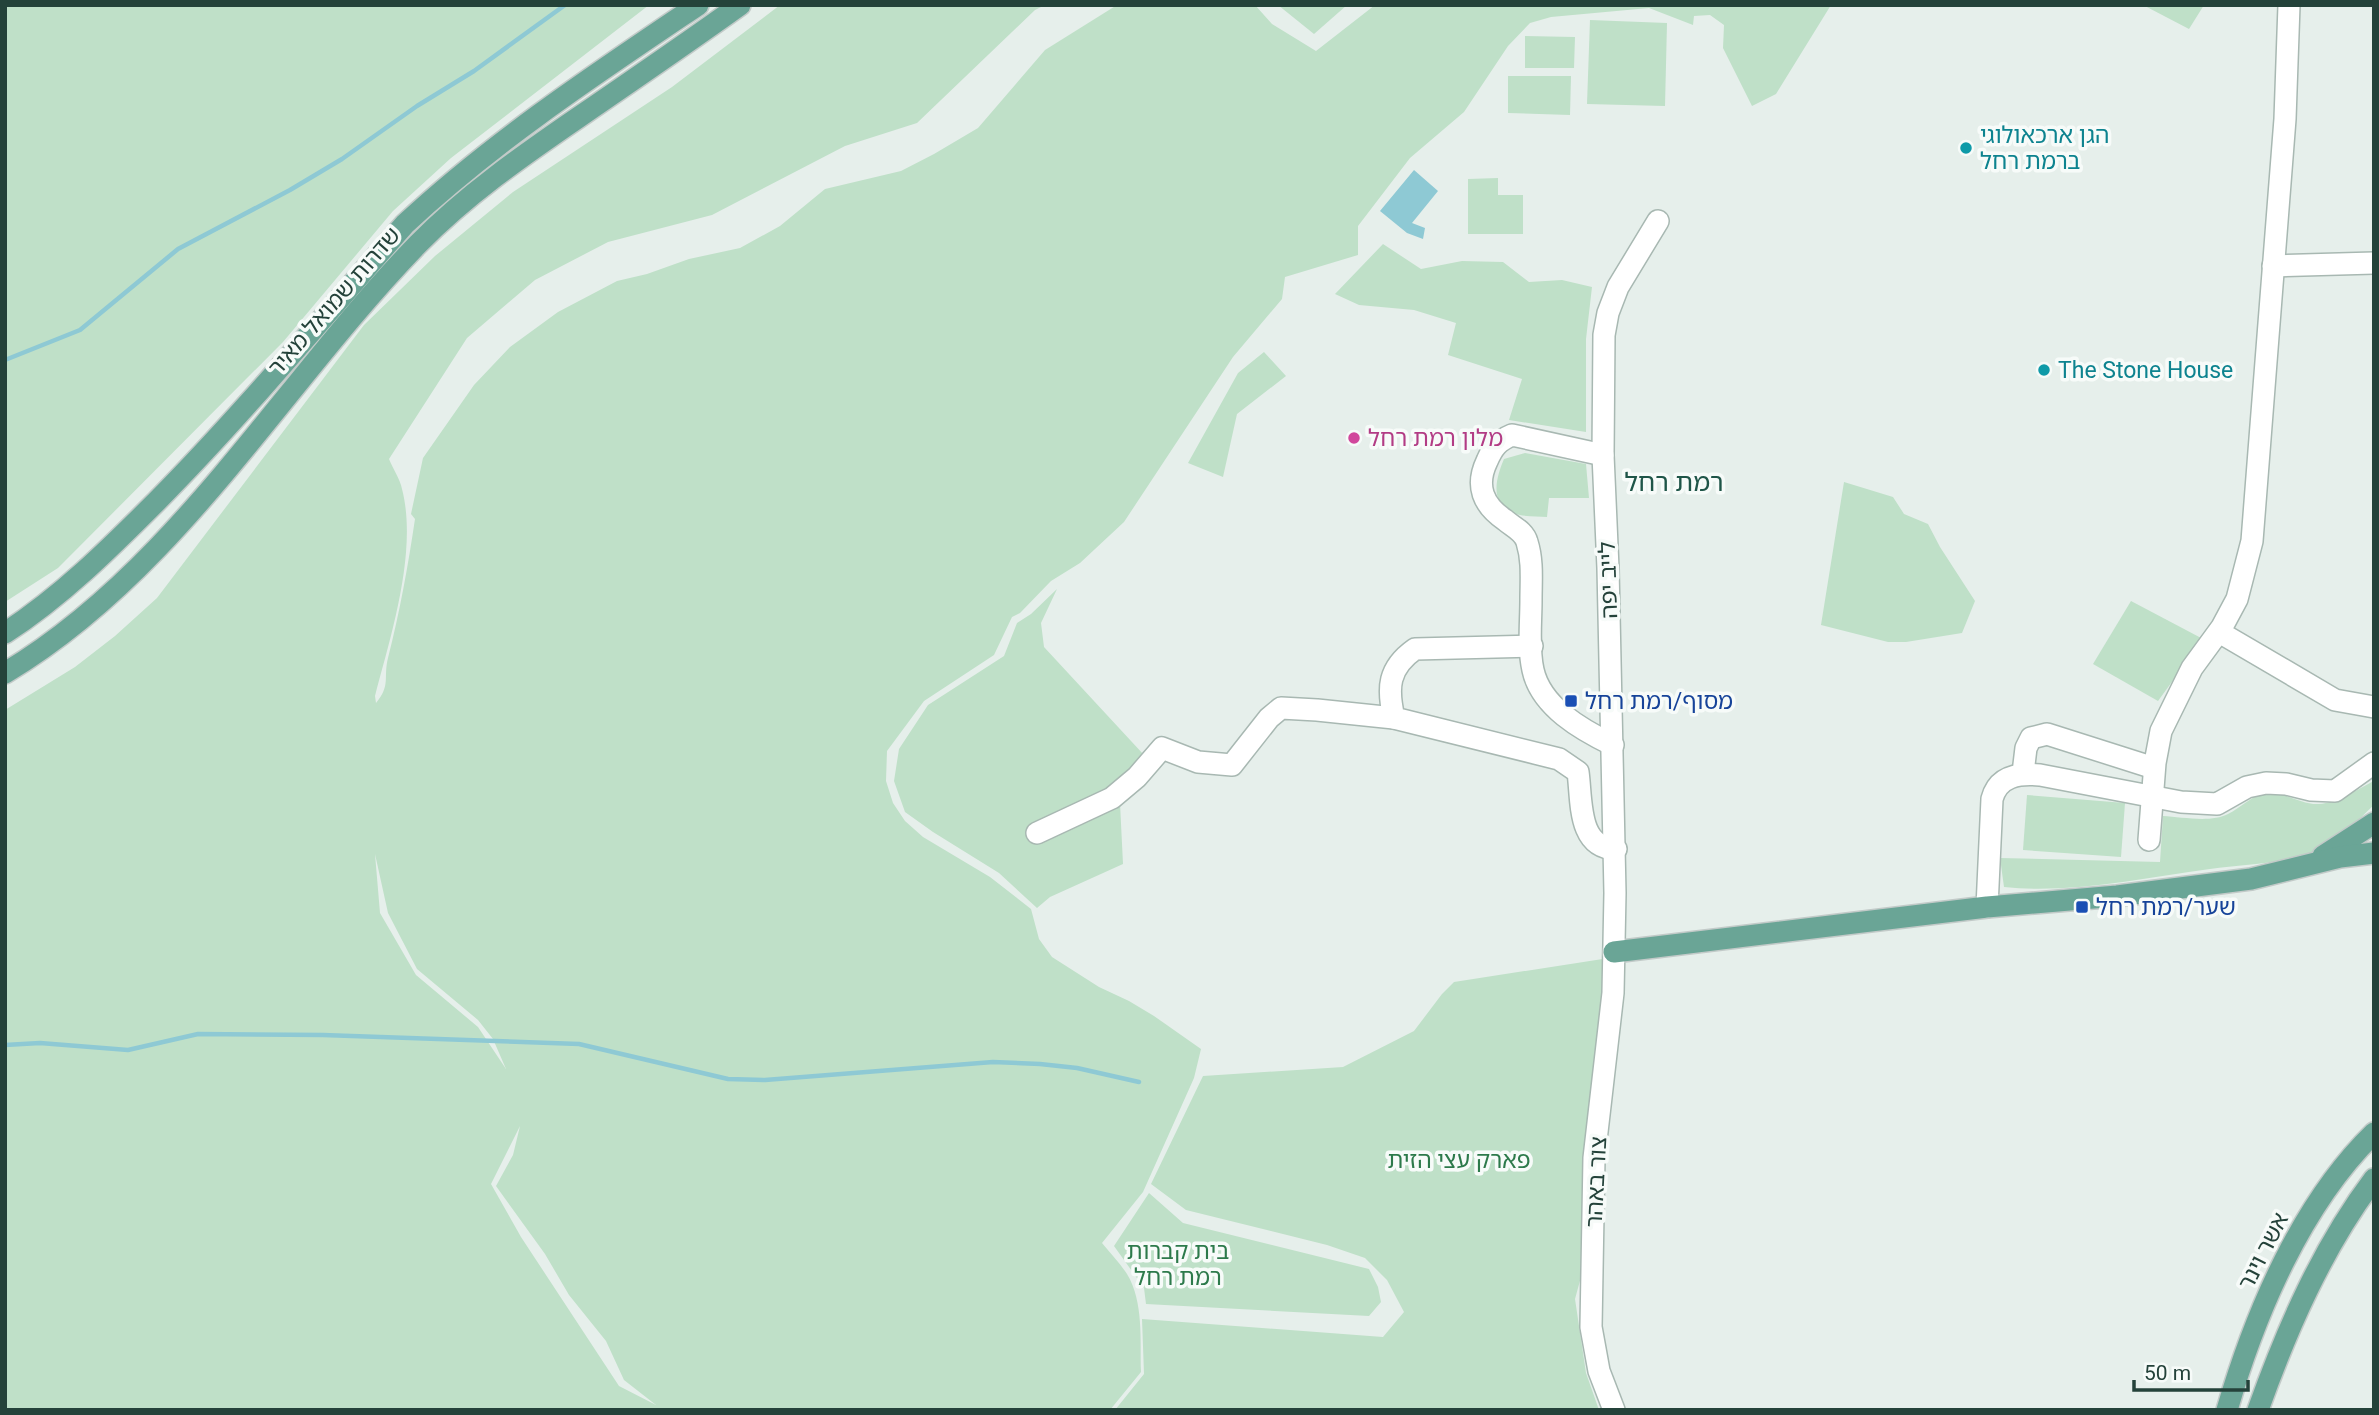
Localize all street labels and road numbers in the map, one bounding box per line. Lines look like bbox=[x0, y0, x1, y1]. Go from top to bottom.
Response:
street label: שדרות שמואל מאיר bbox=[263, 222, 406, 381]
street label: לייב יפה bbox=[1594, 541, 1623, 619]
street label: צור באהר bbox=[1581, 1136, 1612, 1228]
street label: אשר וינר bbox=[2233, 1208, 2294, 1294]

